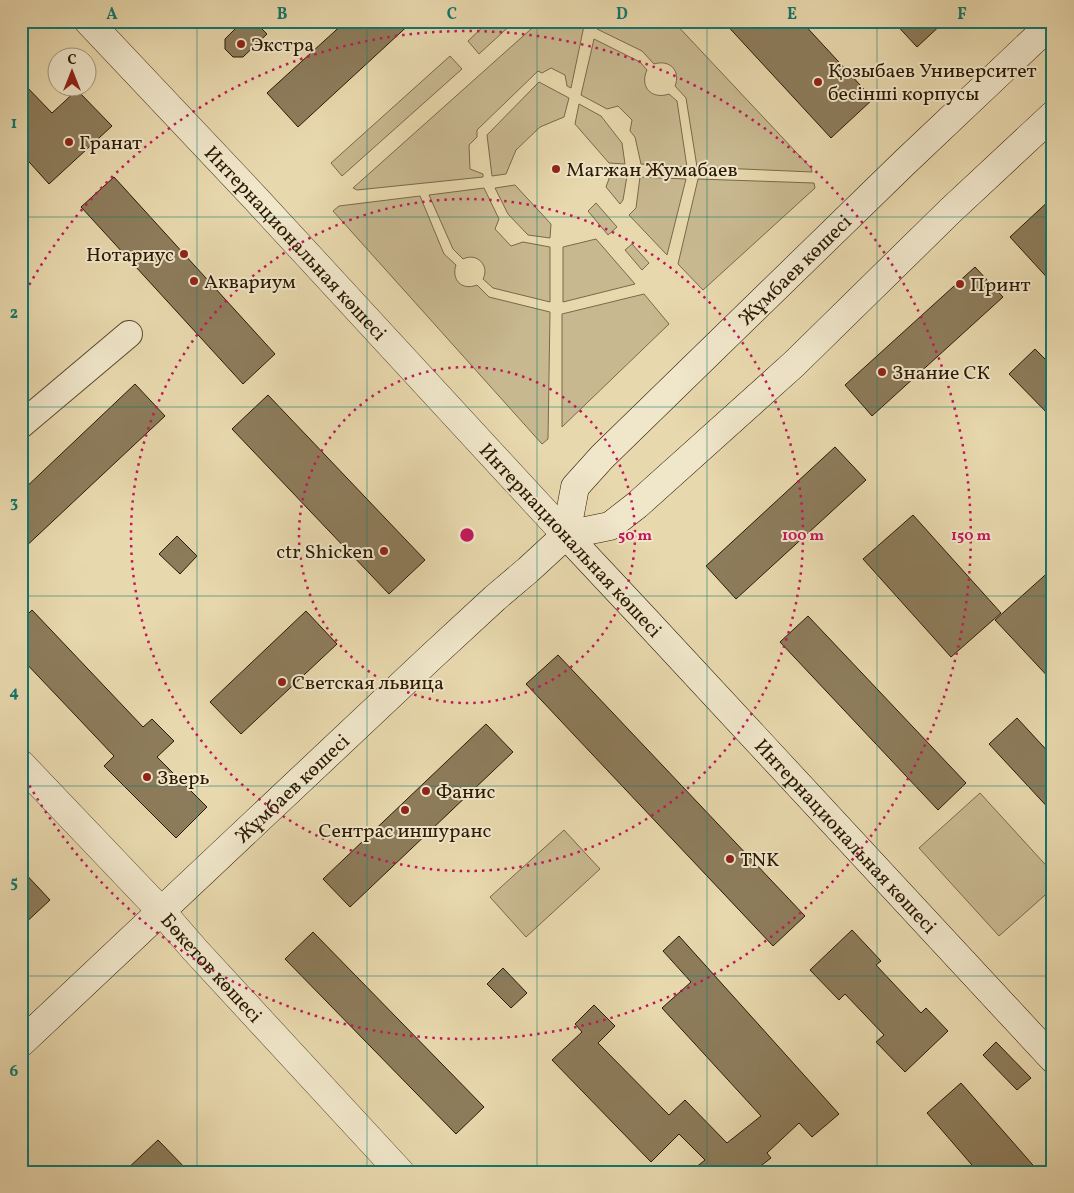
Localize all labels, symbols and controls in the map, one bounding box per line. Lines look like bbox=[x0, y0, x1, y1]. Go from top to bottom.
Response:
text: A bbox=[106, 4, 118, 26]
text: B bbox=[277, 4, 288, 26]
text: C bbox=[447, 4, 457, 26]
text: D bbox=[616, 4, 628, 26]
text: E bbox=[787, 4, 797, 26]
text: F bbox=[957, 4, 967, 26]
place label: Экстра bbox=[251, 32, 314, 60]
marker: Экстра bbox=[235, 38, 247, 50]
north arrow bbox=[48, 48, 98, 98]
text: С bbox=[67, 51, 77, 70]
place label: Қозыбаев Университет бесінші корпусы bbox=[828, 58, 1037, 109]
marker: Қозыбаев Университет бесінші корпусы bbox=[812, 76, 824, 88]
text: 1 bbox=[11, 113, 17, 135]
place label: Гранат bbox=[79, 130, 142, 158]
marker: Гранат bbox=[63, 136, 75, 148]
street label: Интернациональная көшесі bbox=[197, 140, 392, 348]
place label: Магжан Жумабаев bbox=[566, 157, 738, 185]
marker: Магжан Жумабаев bbox=[550, 163, 562, 175]
street label: Жұмбаев көшесі bbox=[733, 209, 859, 333]
place label: Нотариус bbox=[86, 242, 174, 270]
marker: Нотариус bbox=[178, 248, 190, 260]
place label: Аквариум bbox=[204, 269, 296, 297]
place label: Принт bbox=[970, 272, 1031, 300]
marker: Аквариум bbox=[188, 275, 200, 287]
marker: Принт bbox=[954, 278, 966, 290]
text: 2 bbox=[10, 303, 18, 325]
place label: Знание СК bbox=[892, 360, 990, 388]
marker: Знание СК bbox=[876, 366, 888, 378]
street label: Интернациональная көшесі bbox=[472, 438, 667, 645]
text: 3 bbox=[10, 492, 18, 514]
centre of rings bbox=[458, 526, 476, 544]
text: 50 m bbox=[618, 526, 652, 547]
text: 100 m bbox=[782, 526, 825, 547]
text: 150 m bbox=[951, 526, 991, 547]
place label: ctr Shicken bbox=[276, 539, 374, 567]
marker: ctr Shicken bbox=[378, 545, 390, 557]
place label: Светская львица bbox=[292, 670, 444, 698]
marker: Светская львица bbox=[276, 676, 288, 688]
text: 4 bbox=[9, 682, 19, 704]
street label: Жұмбаев көшесі bbox=[230, 728, 357, 850]
street label: Интернациональная көшесі bbox=[747, 734, 942, 941]
place label: Зверь bbox=[157, 765, 210, 793]
marker: Зверь bbox=[141, 771, 153, 783]
place label: Фанис bbox=[436, 779, 495, 807]
marker: Фанис bbox=[420, 785, 432, 797]
marker: Сентрас иншуранс bbox=[399, 804, 411, 816]
place label: Сентрас иншуранс bbox=[318, 818, 492, 846]
place label: TNK bbox=[740, 847, 780, 875]
marker: TNK bbox=[724, 853, 736, 865]
text: 5 bbox=[10, 872, 18, 894]
street label: Бөкетов көшесі bbox=[153, 908, 268, 1030]
text: 6 bbox=[10, 1061, 19, 1083]

